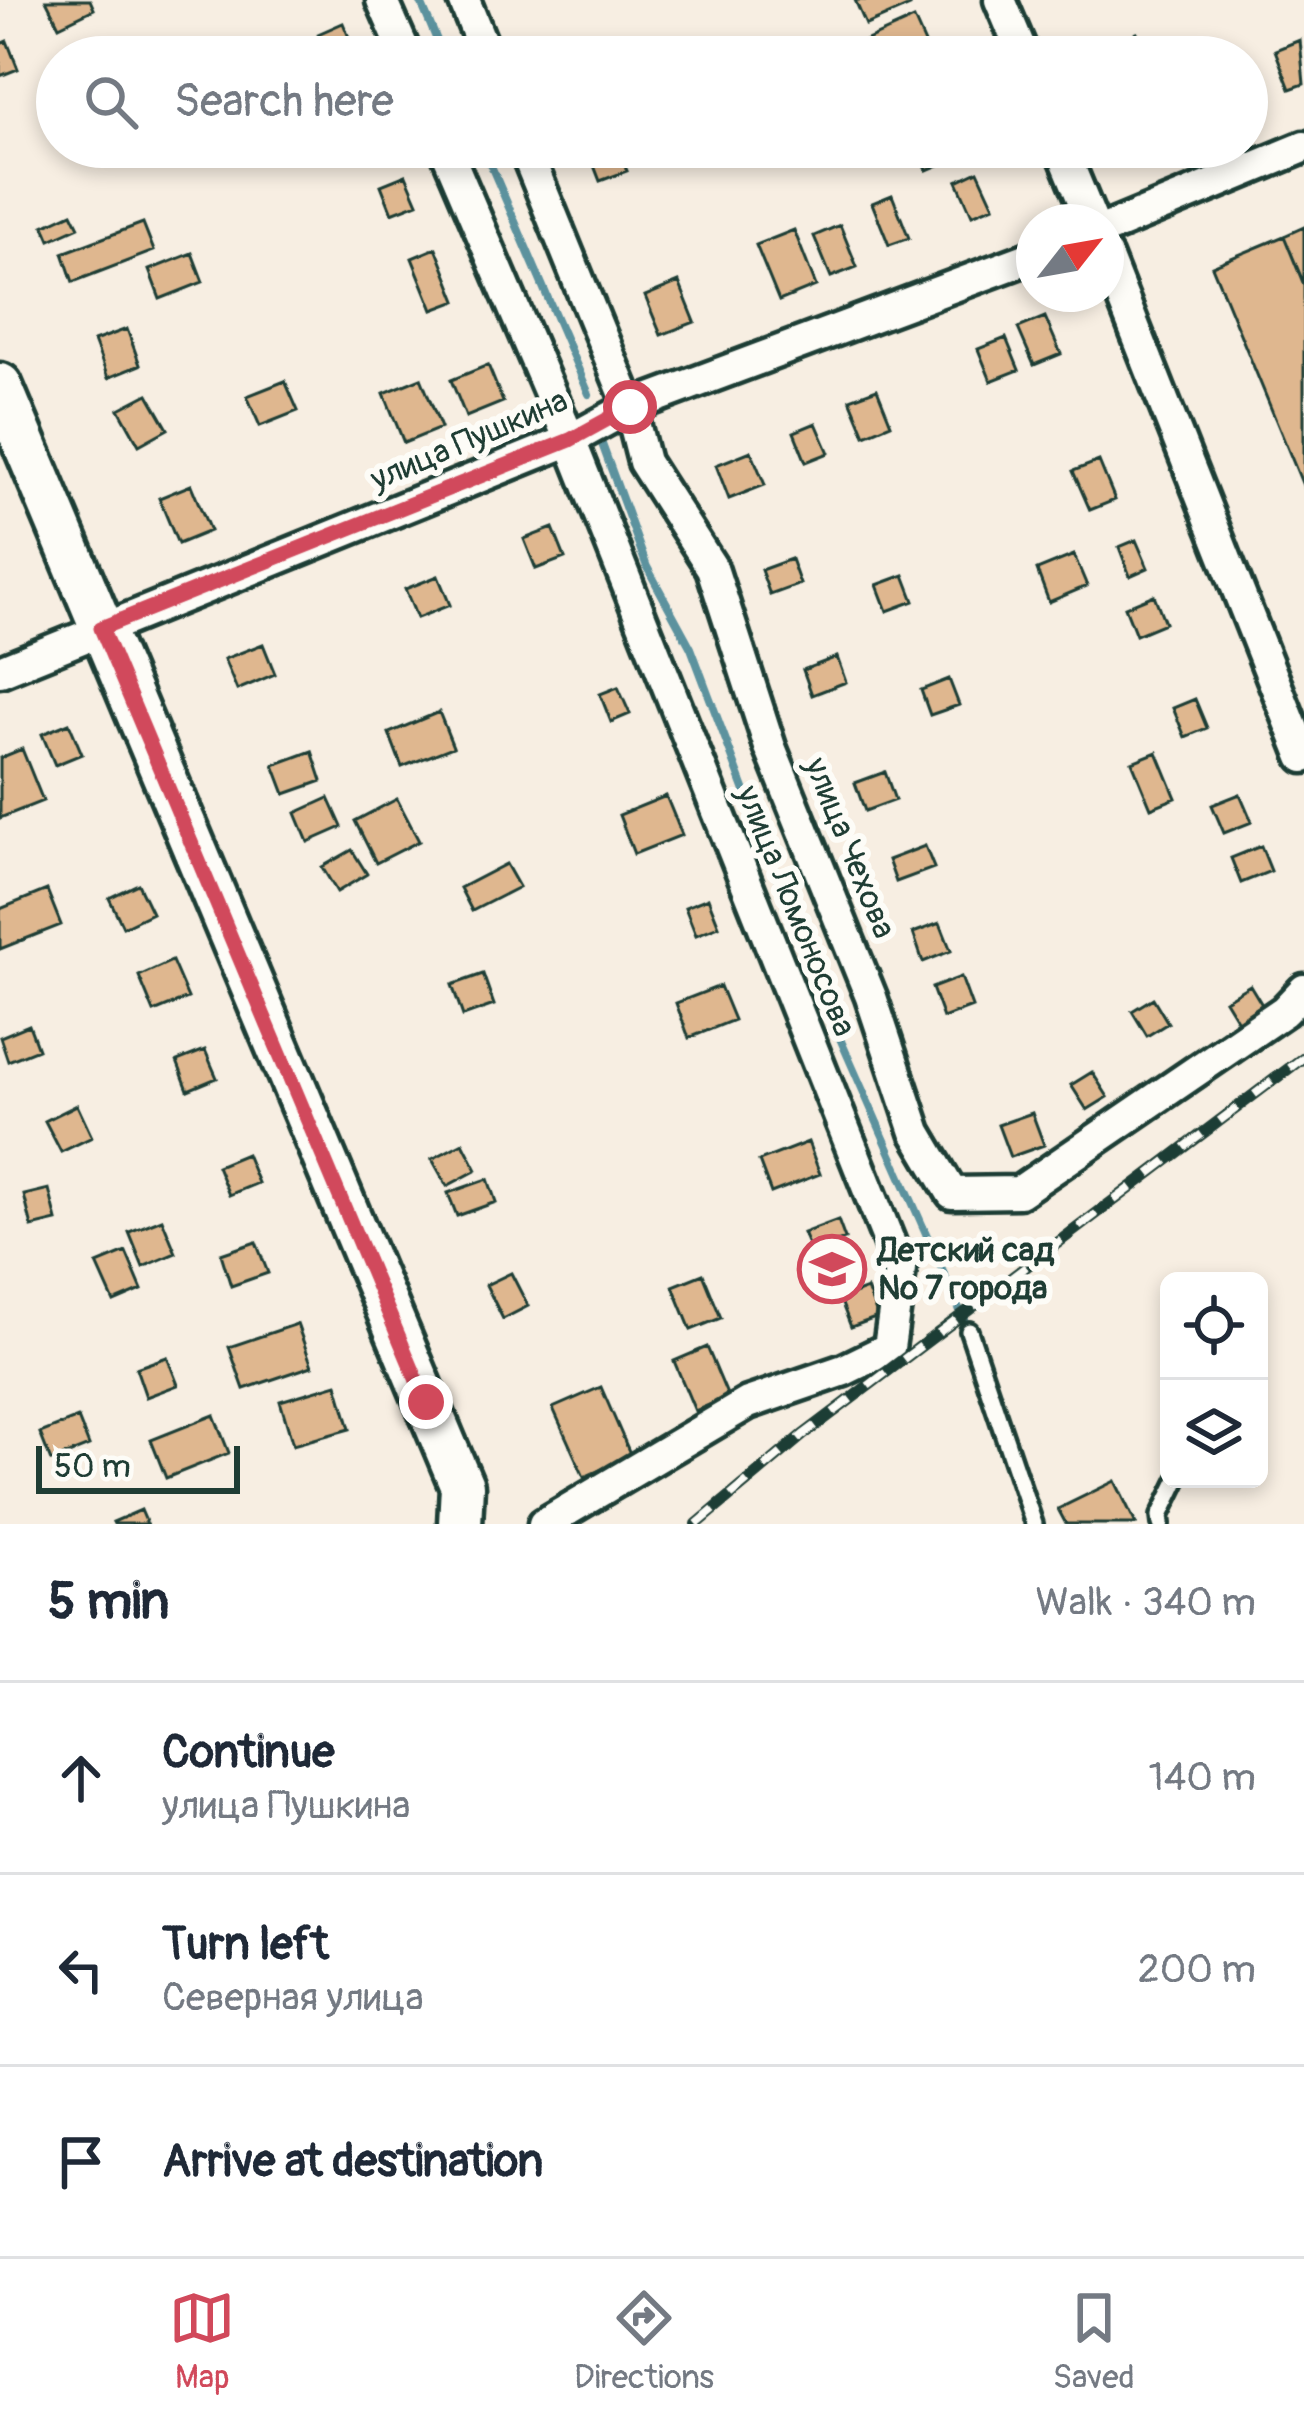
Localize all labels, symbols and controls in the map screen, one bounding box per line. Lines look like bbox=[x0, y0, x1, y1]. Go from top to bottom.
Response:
search box bbox=[36, 36, 1268, 168]
icon: search bbox=[78, 69, 144, 135]
text: Search here bbox=[174, 74, 394, 130]
north arrow bbox=[1016, 204, 1124, 312]
street label: улица Пушкина bbox=[363, 380, 574, 500]
route start bbox=[603, 380, 657, 434]
street label: улица Чехова bbox=[795, 751, 905, 944]
street label: улица Ломоносова bbox=[727, 779, 865, 1042]
place label: Детский сад № 7 города bbox=[876, 1230, 1055, 1309]
school or university icon: Детский сад № 7 города bbox=[797, 1234, 867, 1304]
map controls bbox=[1160, 1272, 1268, 1488]
button: locate bbox=[1160, 1272, 1268, 1380]
route end bbox=[399, 1375, 453, 1429]
button: layers bbox=[1160, 1380, 1268, 1488]
scale bar bbox=[36, 1440, 240, 1493]
text: 50 m bbox=[54, 1446, 131, 1487]
text: 5 min bbox=[48, 1570, 169, 1634]
text: Walk · 340 m bbox=[1035, 1578, 1256, 1627]
text: Continue bbox=[162, 1725, 335, 1781]
icon: ahead bbox=[48, 1745, 114, 1811]
text: 140 m bbox=[1148, 1753, 1256, 1802]
text: улица Пушкина bbox=[162, 1781, 410, 1830]
text: Turn left bbox=[162, 1917, 329, 1973]
icon: left bbox=[48, 1937, 114, 2003]
text: 200 m bbox=[1138, 1945, 1256, 1994]
text: Северная улица bbox=[162, 1973, 424, 2022]
icon: arrive bbox=[48, 2129, 114, 2195]
text: Arrive at destination bbox=[162, 2134, 543, 2190]
tab: Map bbox=[169, 2285, 235, 2398]
tab: Directions bbox=[574, 2285, 714, 2398]
tab: Saved bbox=[1053, 2285, 1135, 2398]

